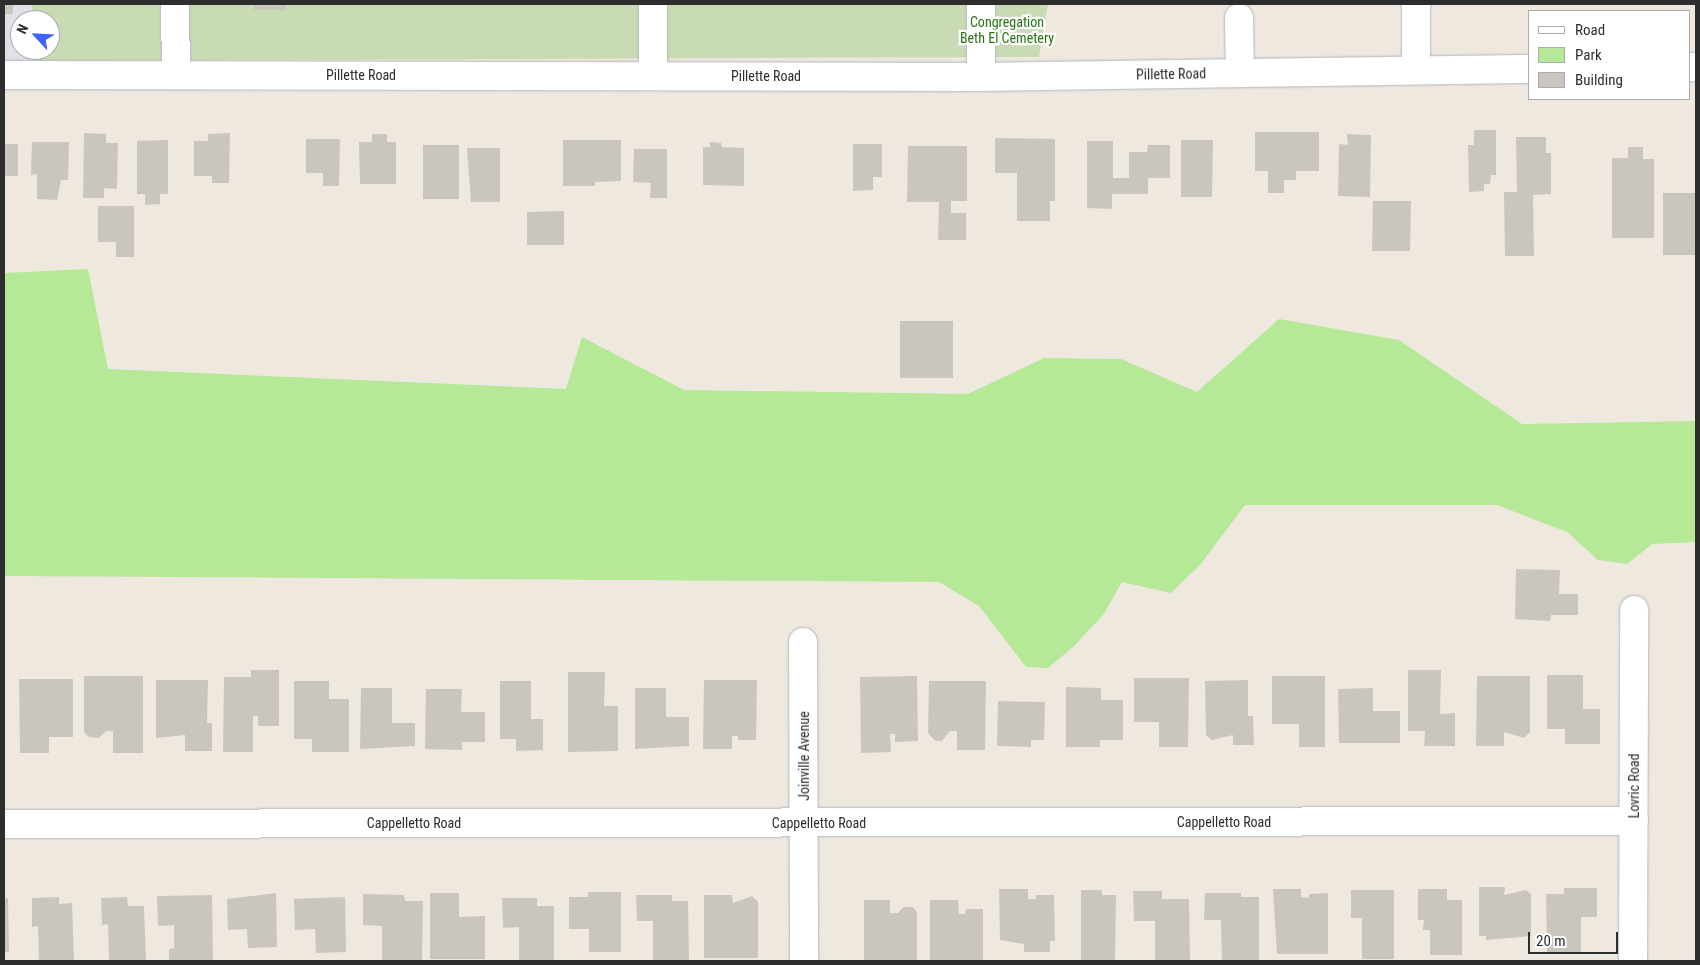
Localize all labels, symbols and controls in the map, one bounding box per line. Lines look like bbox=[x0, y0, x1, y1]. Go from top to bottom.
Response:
north arrow bbox=[10, 10, 60, 60]
legend bbox=[1528, 10, 1690, 100]
park label: Congregation Beth El Cemetery bbox=[960, 14, 1054, 46]
text: Road bbox=[1575, 21, 1605, 39]
text: N bbox=[13, 22, 31, 36]
text: Park bbox=[1575, 46, 1602, 64]
street label: Pillette Road bbox=[1136, 65, 1206, 83]
street label: Pillette Road bbox=[326, 67, 396, 83]
street label: Pillette Road bbox=[731, 68, 801, 84]
text: Building bbox=[1575, 71, 1623, 89]
street label: Joinville Avenue bbox=[796, 711, 812, 801]
street label: Lovric Road bbox=[1626, 754, 1642, 818]
street label: Cappelletto Road bbox=[1177, 814, 1271, 830]
street label: Cappelletto Road bbox=[367, 815, 461, 831]
street label: Cappelletto Road bbox=[772, 815, 866, 831]
scale bar bbox=[1530, 922, 1620, 954]
text: 20 m bbox=[1536, 932, 1566, 950]

